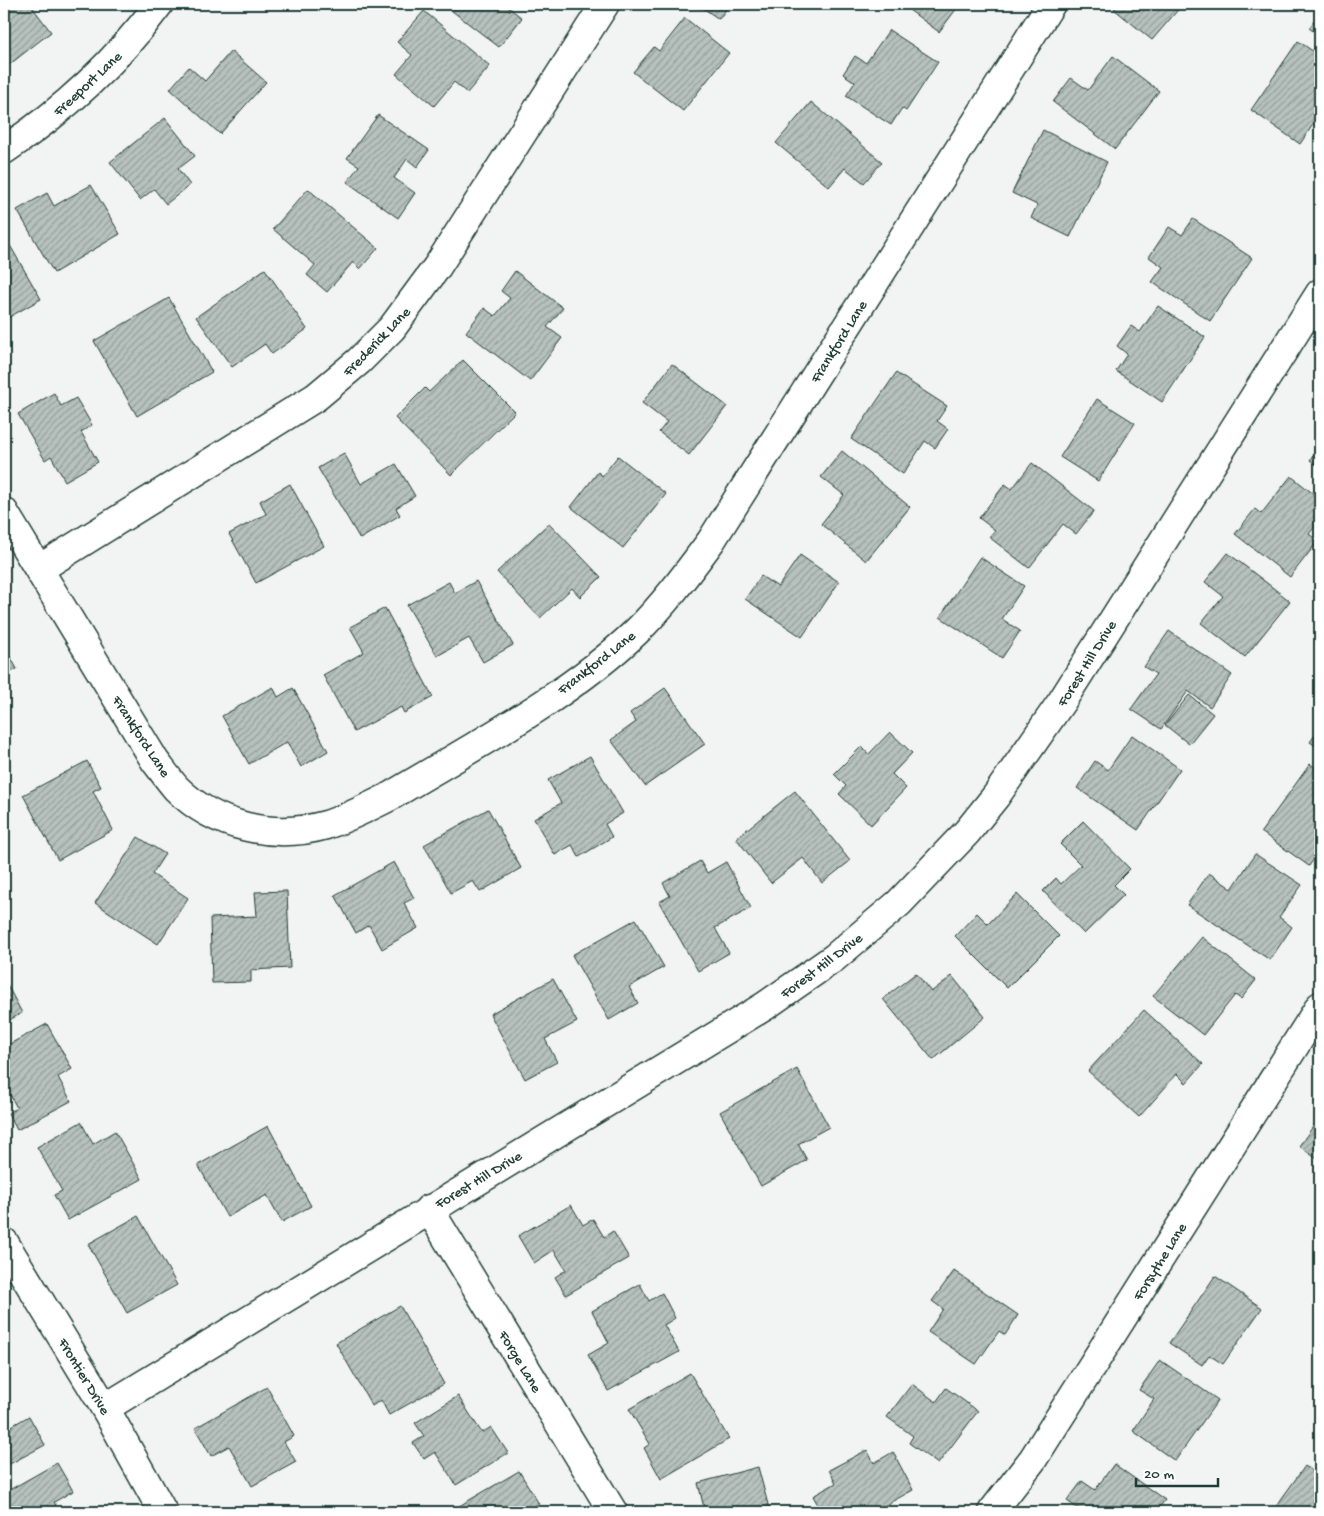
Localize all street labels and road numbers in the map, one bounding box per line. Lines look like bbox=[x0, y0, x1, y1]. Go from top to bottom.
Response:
street label: Freeport Lane bbox=[50, 48, 127, 122]
street label: Frankford Lane bbox=[807, 297, 872, 387]
street label: Frederick Lane bbox=[339, 304, 415, 382]
street label: Forest Hill Drive bbox=[1053, 617, 1122, 711]
street label: Frankford Lane bbox=[554, 627, 640, 700]
street label: Frankford Lane bbox=[107, 692, 174, 782]
street label: Forest Hill Drive bbox=[777, 930, 867, 1004]
street label: Forest Hill Drive bbox=[431, 1148, 526, 1214]
street label: Forsythe Lane bbox=[1129, 1220, 1192, 1305]
street label: Forge Lane bbox=[493, 1327, 545, 1397]
street label: Frontier Drive bbox=[53, 1334, 113, 1419]

